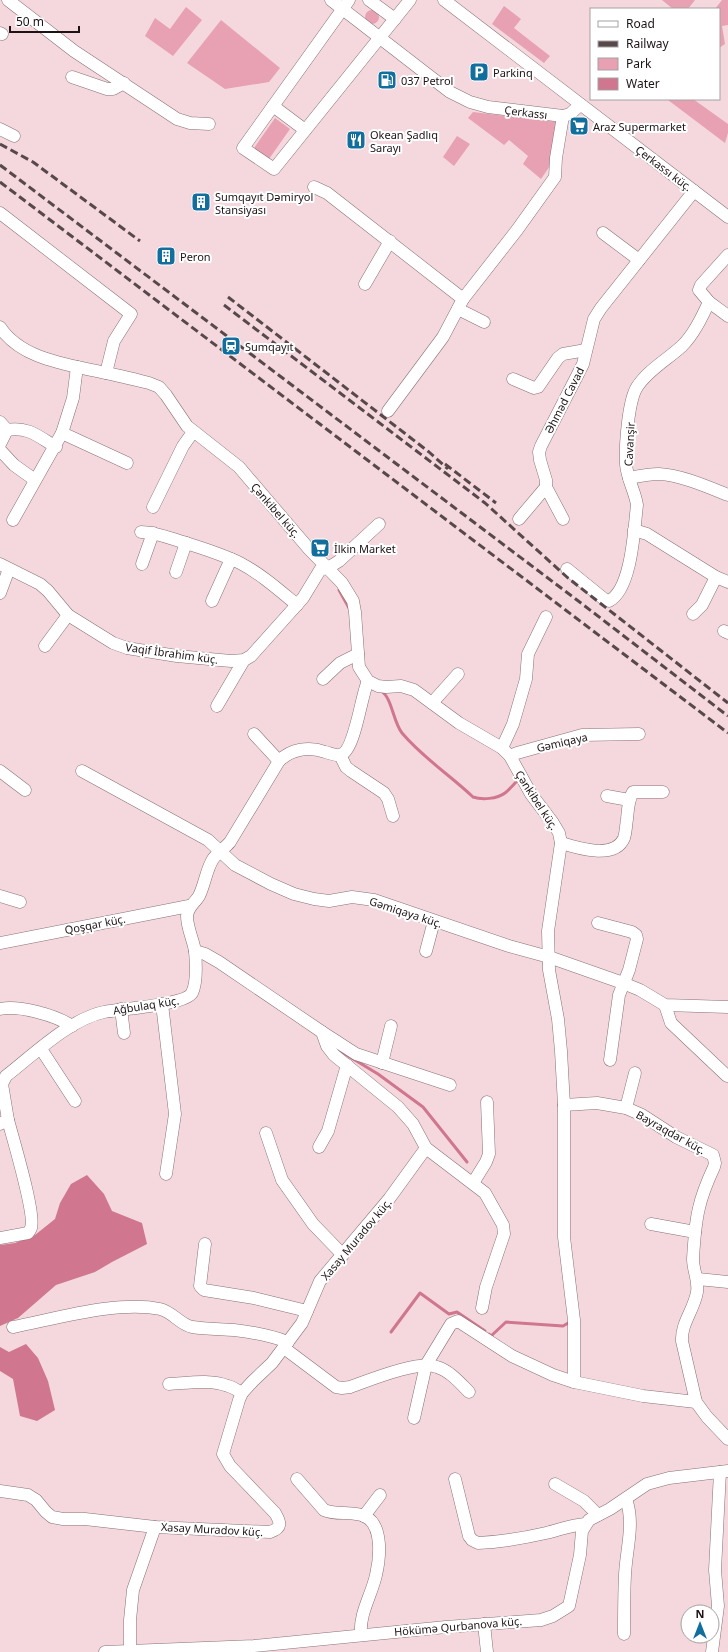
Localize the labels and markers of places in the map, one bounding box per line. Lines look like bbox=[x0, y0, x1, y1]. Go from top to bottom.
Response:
parking icon: Parkinq bbox=[468, 61, 490, 83]
place label: Parkinq bbox=[493, 65, 533, 80]
fuel station icon: 037 Petrol bbox=[376, 69, 398, 91]
place label: 037 Petrol bbox=[401, 73, 453, 88]
supermarket icon: Araz Supermarket bbox=[568, 115, 590, 137]
place label: Araz Supermarket bbox=[593, 119, 686, 134]
place label: Okean Şadlıq Sarayı bbox=[370, 127, 438, 155]
restaurant icon: Okean Şadlıq Sarayı bbox=[345, 129, 367, 151]
place label: Sumqayıt Dəmiryol Stansiyası bbox=[215, 189, 313, 217]
building icon: Sumqayıt Dəmiryol Stansiyası bbox=[190, 191, 212, 213]
building icon: Peron bbox=[155, 245, 177, 267]
place label: Peron bbox=[180, 249, 211, 264]
station icon: Sumqayıt bbox=[220, 335, 242, 357]
place label: Sumqayıt bbox=[245, 339, 294, 354]
supermarket icon: İlkin Market bbox=[309, 537, 331, 559]
place label: İlkin Market bbox=[334, 541, 396, 556]

